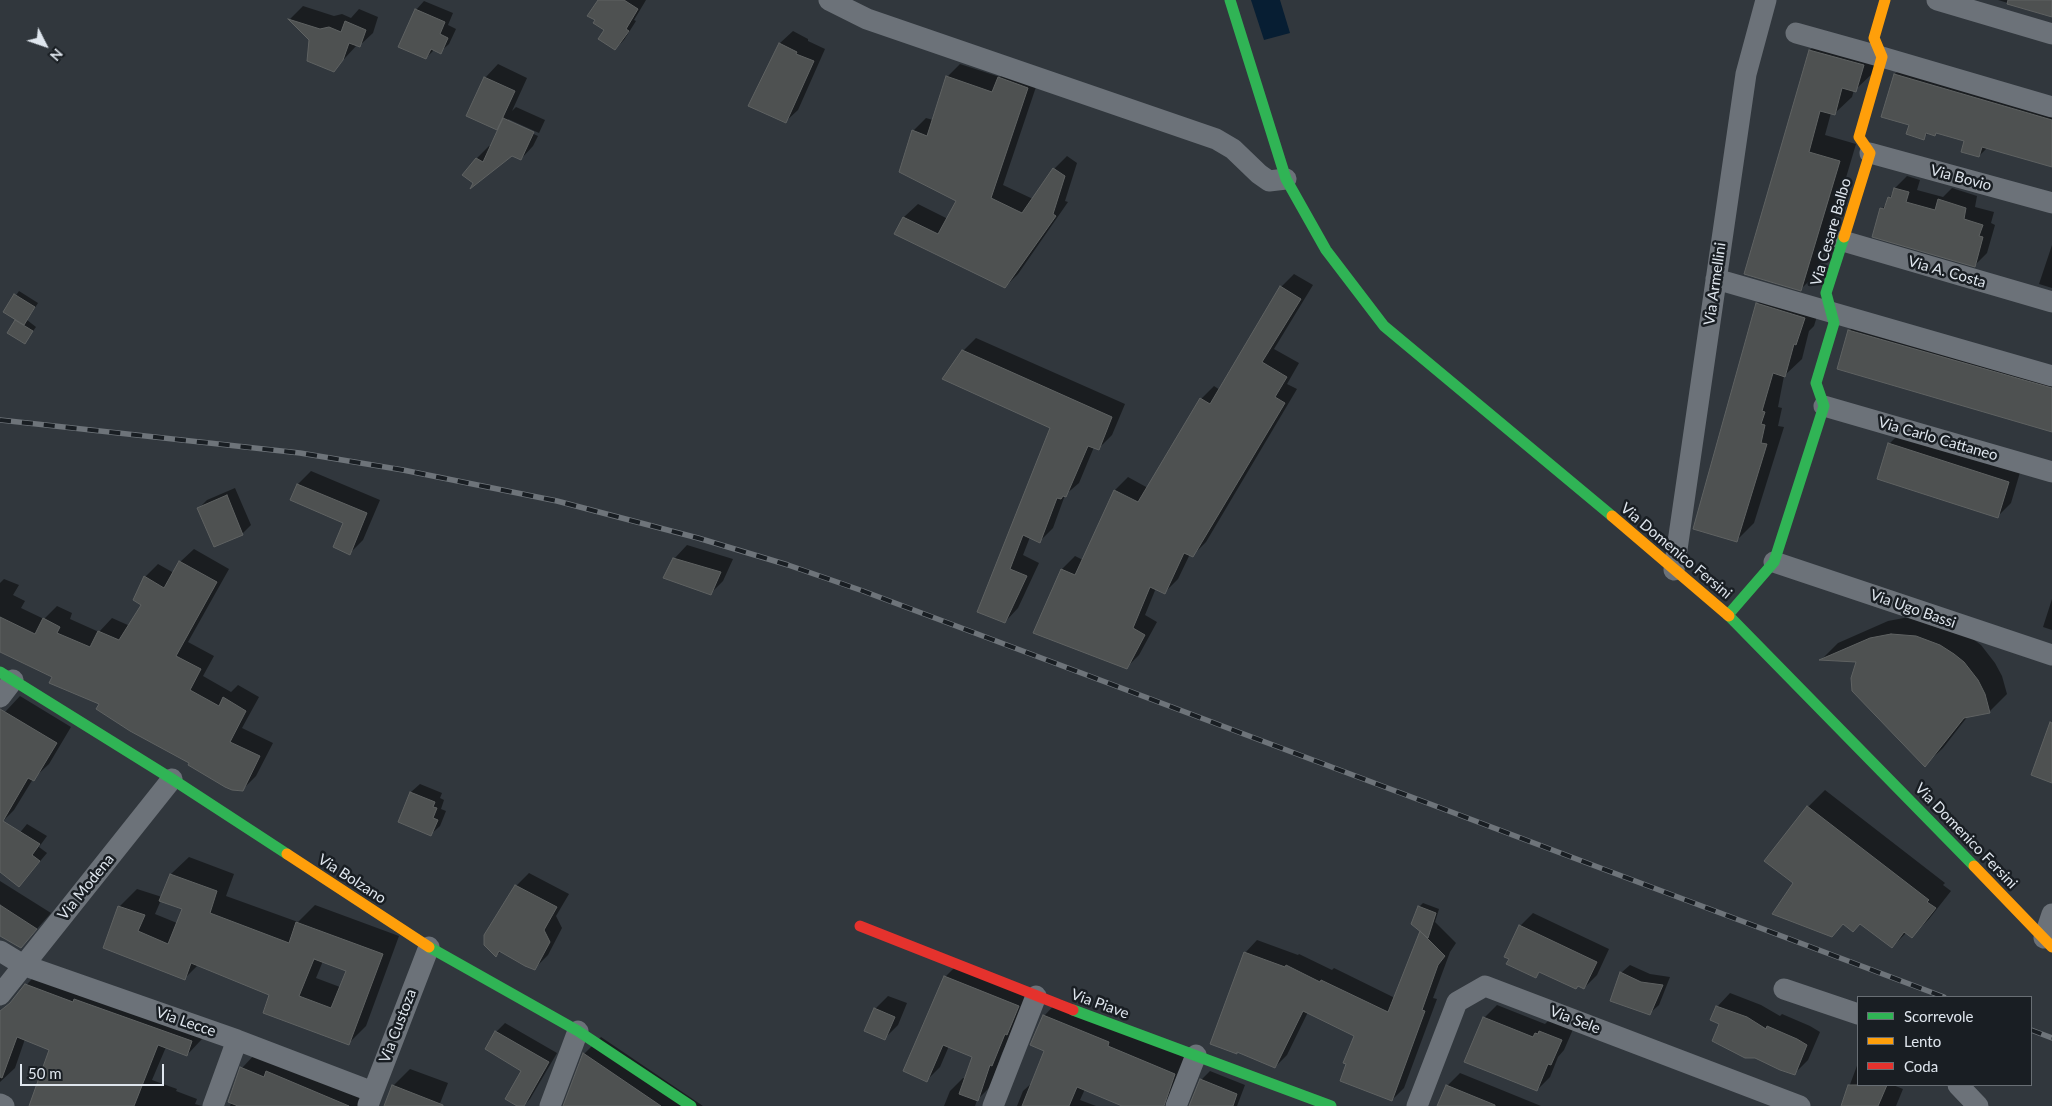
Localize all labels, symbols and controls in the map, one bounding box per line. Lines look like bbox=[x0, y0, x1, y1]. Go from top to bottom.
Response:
north arrow bbox=[20, 20, 70, 70]
text: N bbox=[47, 46, 67, 65]
street label: Via Bovio bbox=[1928, 161, 1994, 195]
street label: Via Cesare Balbo bbox=[1807, 176, 1855, 288]
street label: Via Armellini bbox=[1700, 241, 1730, 327]
street label: Via A. Costa bbox=[1906, 252, 1988, 292]
street label: Via Carlo Cattaneo bbox=[1876, 413, 2000, 465]
street label: Via Domenico Fersini bbox=[1617, 499, 1735, 603]
street label: Via Ugo Bassi bbox=[1868, 586, 1958, 632]
street label: Via Domenico Fersini bbox=[1911, 780, 2021, 892]
street label: Via Modena bbox=[54, 850, 118, 924]
street label: Via Bolzano bbox=[314, 850, 390, 908]
street label: Via Piave bbox=[1069, 985, 1131, 1023]
street label: Via Custoza bbox=[376, 986, 420, 1066]
legend bbox=[1857, 996, 2032, 1086]
street label: Via Sele bbox=[1547, 1002, 1603, 1038]
street label: Via Lecce bbox=[154, 1003, 218, 1041]
text: Scorrevole bbox=[1904, 1007, 1974, 1025]
text: Lento bbox=[1904, 1032, 1941, 1050]
scale bar bbox=[22, 1054, 166, 1086]
text: Coda bbox=[1904, 1057, 1938, 1075]
text: 50 m bbox=[28, 1064, 62, 1082]

